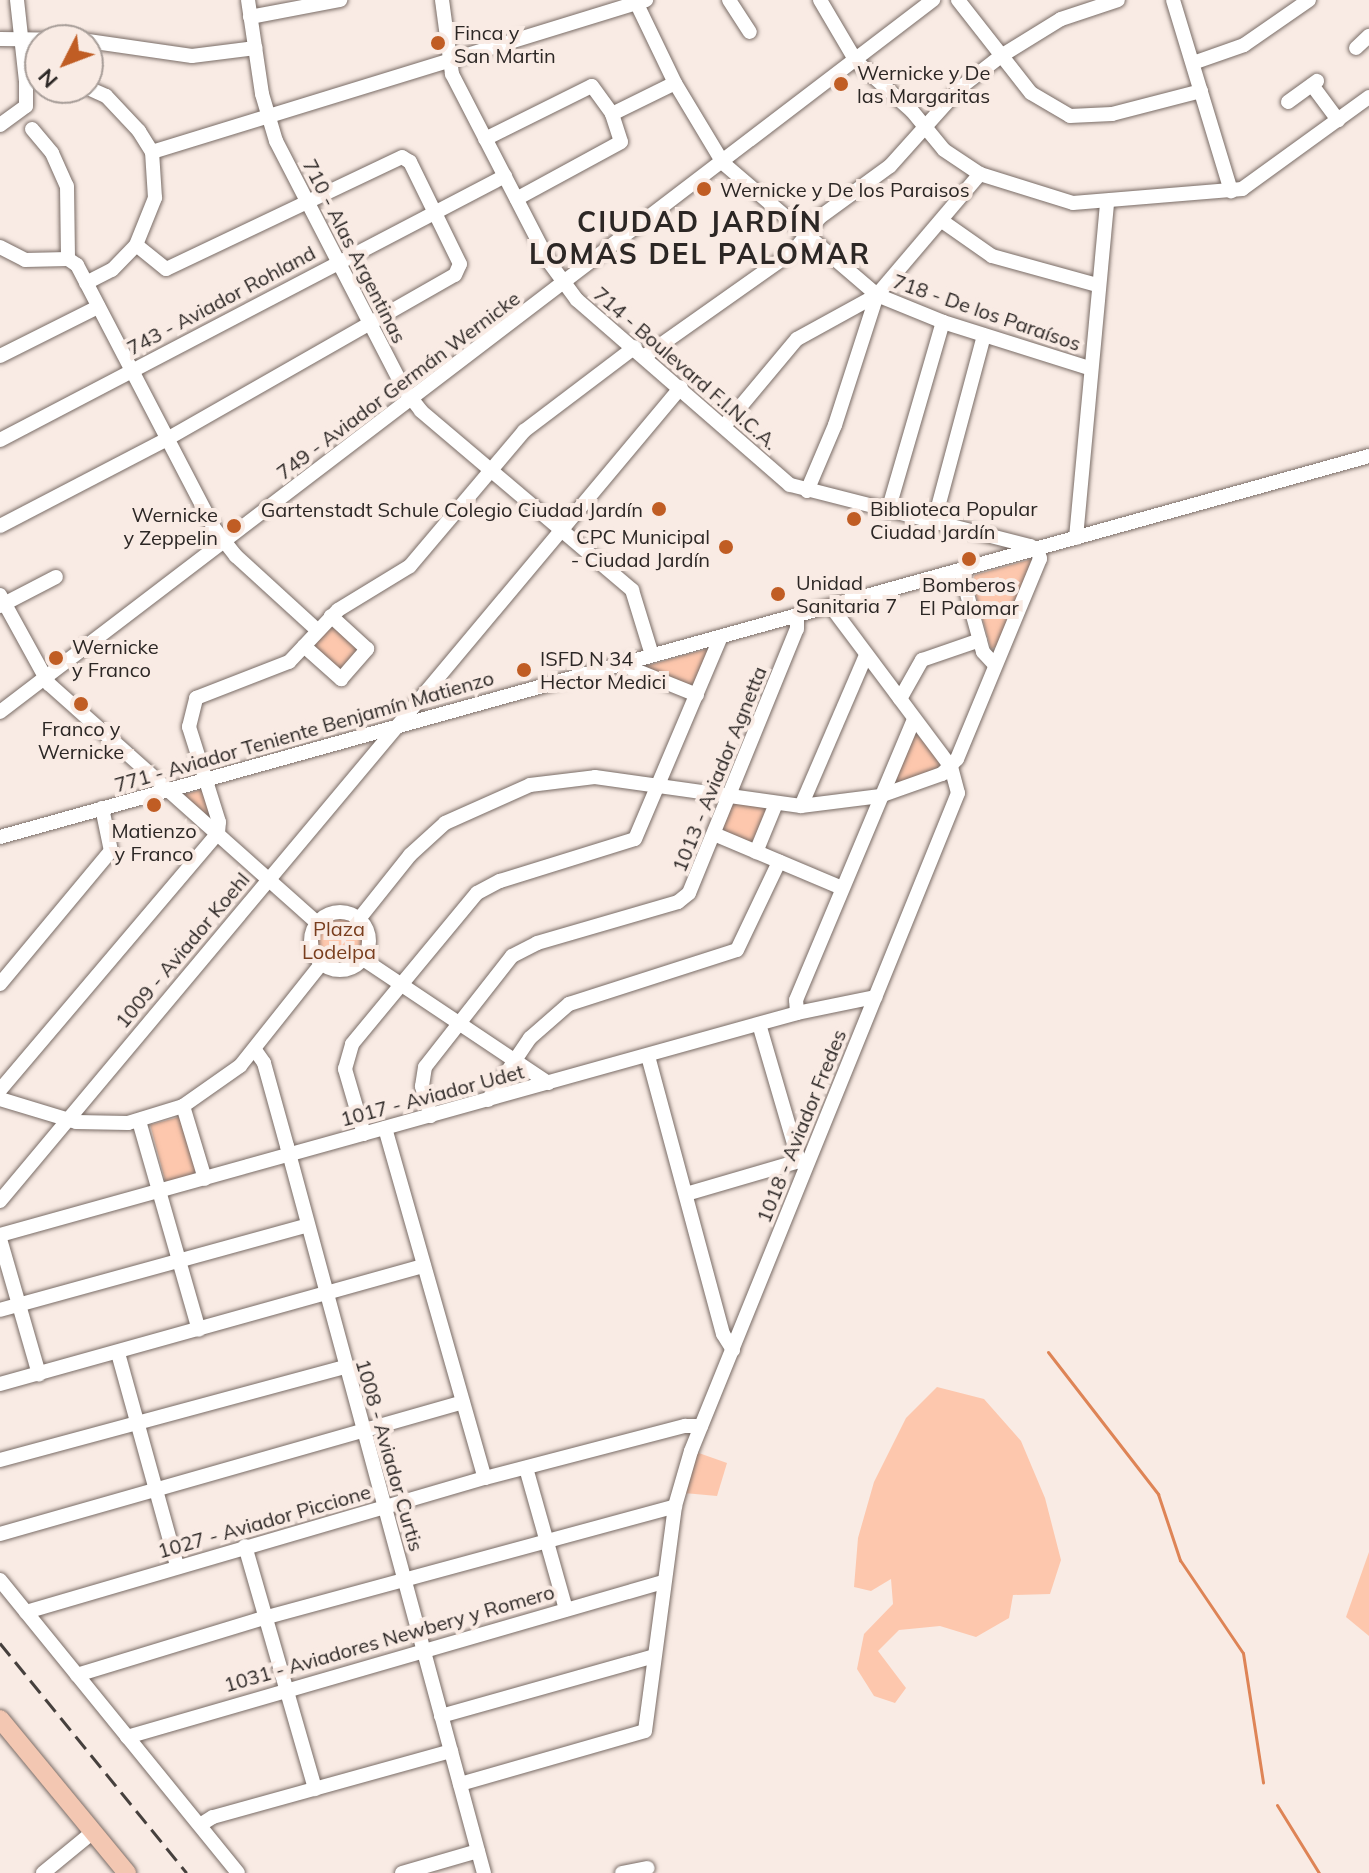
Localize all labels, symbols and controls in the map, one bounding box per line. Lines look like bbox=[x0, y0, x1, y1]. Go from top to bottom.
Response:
place label: Finca y San Martin bbox=[454, 20, 556, 67]
north arrow bbox=[24, 24, 104, 104]
marker: Finca y San Martin bbox=[429, 34, 447, 52]
place label: Wernicke y De las Margaritas bbox=[857, 60, 990, 107]
text: N bbox=[32, 63, 64, 94]
marker: Wernicke y De las Margaritas bbox=[832, 75, 850, 93]
street label: 710 - Alas Argentinas bbox=[298, 155, 412, 347]
place label: Wernicke y De los Paraisos bbox=[720, 177, 970, 201]
marker: Wernicke y De los Paraisos bbox=[695, 180, 713, 198]
district label: CIUDAD JARDÍN LOMAS DEL PALOMAR bbox=[529, 205, 871, 271]
street label: 743 - Aviador Rohland bbox=[123, 240, 319, 360]
street label: 718 - De los Paraísos bbox=[890, 269, 1084, 355]
street label: 714 - Boulevard F.I.N.C.A. bbox=[589, 281, 783, 455]
street label: 749 - Aviador Germán Wernicke bbox=[272, 286, 524, 484]
place label: Biblioteca Popular Ciudad Jardín bbox=[870, 496, 1038, 543]
place label: Gartenstadt Schule Colegio Ciudad Jardín bbox=[261, 497, 643, 521]
marker: Gartenstadt Schule Colegio Ciudad Jardín bbox=[650, 500, 668, 518]
place label: Wernicke y Zeppelin bbox=[124, 502, 218, 549]
marker: Biblioteca Popular Ciudad Jardín bbox=[845, 510, 863, 528]
marker: Wernicke y Zeppelin bbox=[225, 517, 243, 535]
place label: CPC Municipal - Ciudad Jardín bbox=[571, 524, 710, 571]
marker: CPC Municipal - Ciudad Jardín bbox=[717, 538, 735, 556]
marker: Bomberos El Palomar bbox=[960, 550, 978, 568]
place label: Unidad Sanitaria 7 bbox=[796, 570, 897, 617]
place label: Bomberos El Palomar bbox=[919, 572, 1019, 619]
marker: Unidad Sanitaria 7 bbox=[767, 583, 789, 605]
place label: Wernicke y Franco bbox=[72, 634, 159, 681]
place label: ISFD N 34 Hector Medici bbox=[540, 646, 666, 693]
marker: Wernicke y Franco bbox=[47, 649, 65, 667]
marker: ISFD N 34 Hector Medici bbox=[515, 661, 533, 679]
street label: 1013 - Aviador Agnetta bbox=[667, 663, 771, 875]
street label: 771 - Aviador Teniente Benjamín Matienzo bbox=[112, 665, 496, 797]
marker: Franco y Wernicke bbox=[72, 695, 90, 713]
place label: Franco y Wernicke bbox=[38, 716, 124, 763]
marker: Matienzo y Franco bbox=[145, 796, 163, 814]
place label: Matienzo y Franco bbox=[111, 818, 197, 865]
street label: 1009 - Aviador Koehl bbox=[110, 867, 254, 1033]
park label: Plaza Lodelpa bbox=[302, 917, 376, 964]
street label: 1018 - Aviador Fredes bbox=[751, 1026, 851, 1226]
street label: 1017 - Aviador Udet bbox=[338, 1059, 526, 1131]
street label: 1008 - Aviador Curtis bbox=[351, 1356, 429, 1554]
street label: 1027 - Aviador Piccione bbox=[155, 1479, 373, 1563]
street label: 1031 - Aviadores Newbery y Romero bbox=[221, 1579, 557, 1697]

